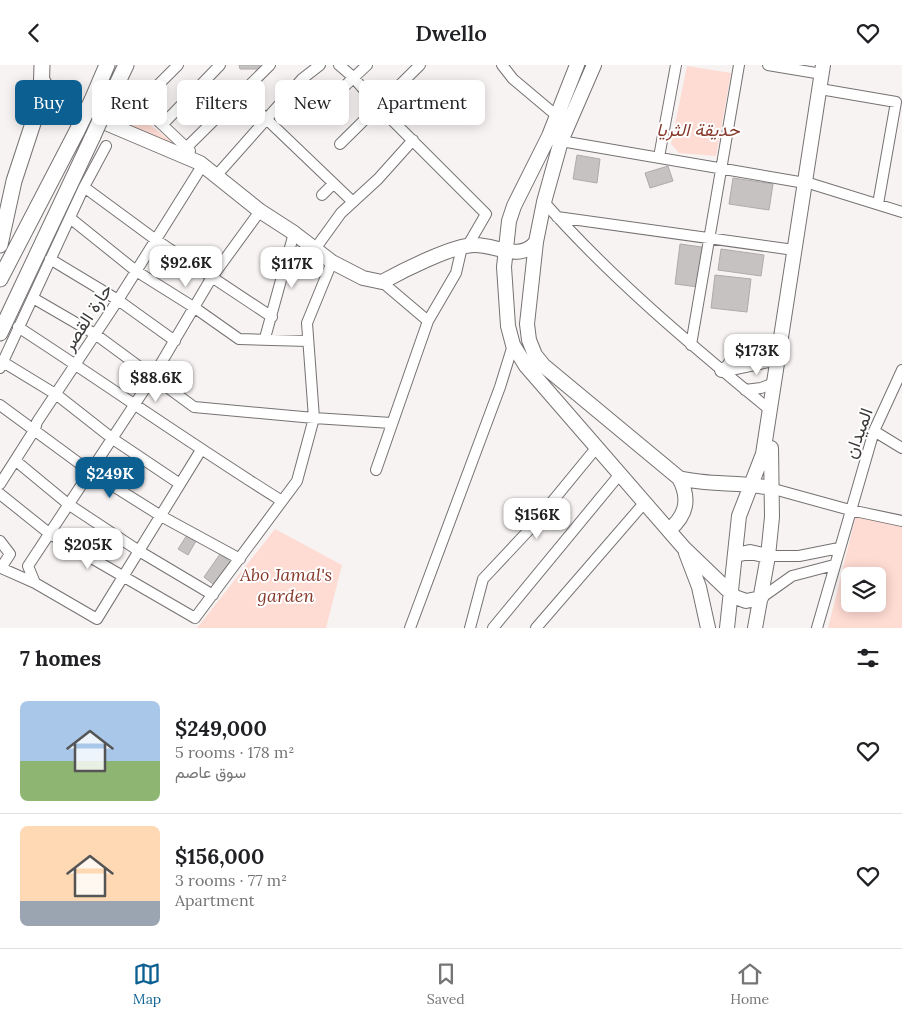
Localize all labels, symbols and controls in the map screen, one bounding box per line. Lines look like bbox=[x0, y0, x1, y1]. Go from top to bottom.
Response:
icon: back bbox=[20, 19, 48, 47]
text: Dwello bbox=[415, 19, 487, 47]
icon: heart bbox=[854, 19, 882, 47]
chip: Buy bbox=[15, 80, 82, 125]
chip: Rent bbox=[92, 80, 167, 125]
chip: Filters bbox=[177, 80, 265, 125]
chip: New bbox=[275, 80, 349, 125]
chip: Apartment bbox=[359, 80, 485, 125]
park label: حديقة الثريا bbox=[656, 118, 741, 141]
pin: $92.6K bbox=[145, 245, 227, 288]
pin: $117K bbox=[257, 247, 327, 289]
text: $92.6K bbox=[160, 252, 212, 272]
text: $117K bbox=[271, 253, 313, 273]
street label: حارة القصر bbox=[56, 279, 117, 356]
pin: $173K bbox=[722, 333, 792, 376]
text: $173K bbox=[735, 340, 779, 360]
pin: $88.6K bbox=[115, 361, 197, 403]
text: $88.6K bbox=[130, 367, 182, 387]
street label: الميدان bbox=[838, 405, 878, 461]
pin: $249K bbox=[75, 457, 145, 499]
text: $249K bbox=[86, 463, 134, 483]
pin: $156K bbox=[502, 497, 572, 540]
text: $156K bbox=[514, 504, 560, 524]
pin: $205K bbox=[53, 527, 123, 570]
text: $205K bbox=[64, 534, 112, 554]
park label: Abo Jamal's garden bbox=[239, 563, 332, 607]
map controls bbox=[841, 567, 886, 612]
button: layers bbox=[841, 567, 886, 612]
icon: filters bbox=[854, 644, 882, 672]
text: 7 homes bbox=[20, 645, 101, 672]
text: $249,000 bbox=[175, 715, 267, 742]
icon: home bbox=[60, 721, 120, 781]
icon: heart bbox=[854, 737, 882, 765]
text: 5 rooms · 178 m² bbox=[175, 742, 294, 762]
text: سوق عاصم bbox=[175, 762, 246, 782]
text: $156,000 bbox=[175, 843, 264, 870]
icon: home bbox=[60, 846, 120, 906]
icon: heart bbox=[854, 862, 882, 890]
text: 3 rooms · 77 m² bbox=[175, 870, 287, 890]
text: Apartment bbox=[175, 890, 255, 910]
tab: Map bbox=[133, 960, 161, 1008]
tab: Saved bbox=[427, 960, 465, 1008]
tab: Home bbox=[730, 960, 769, 1008]

